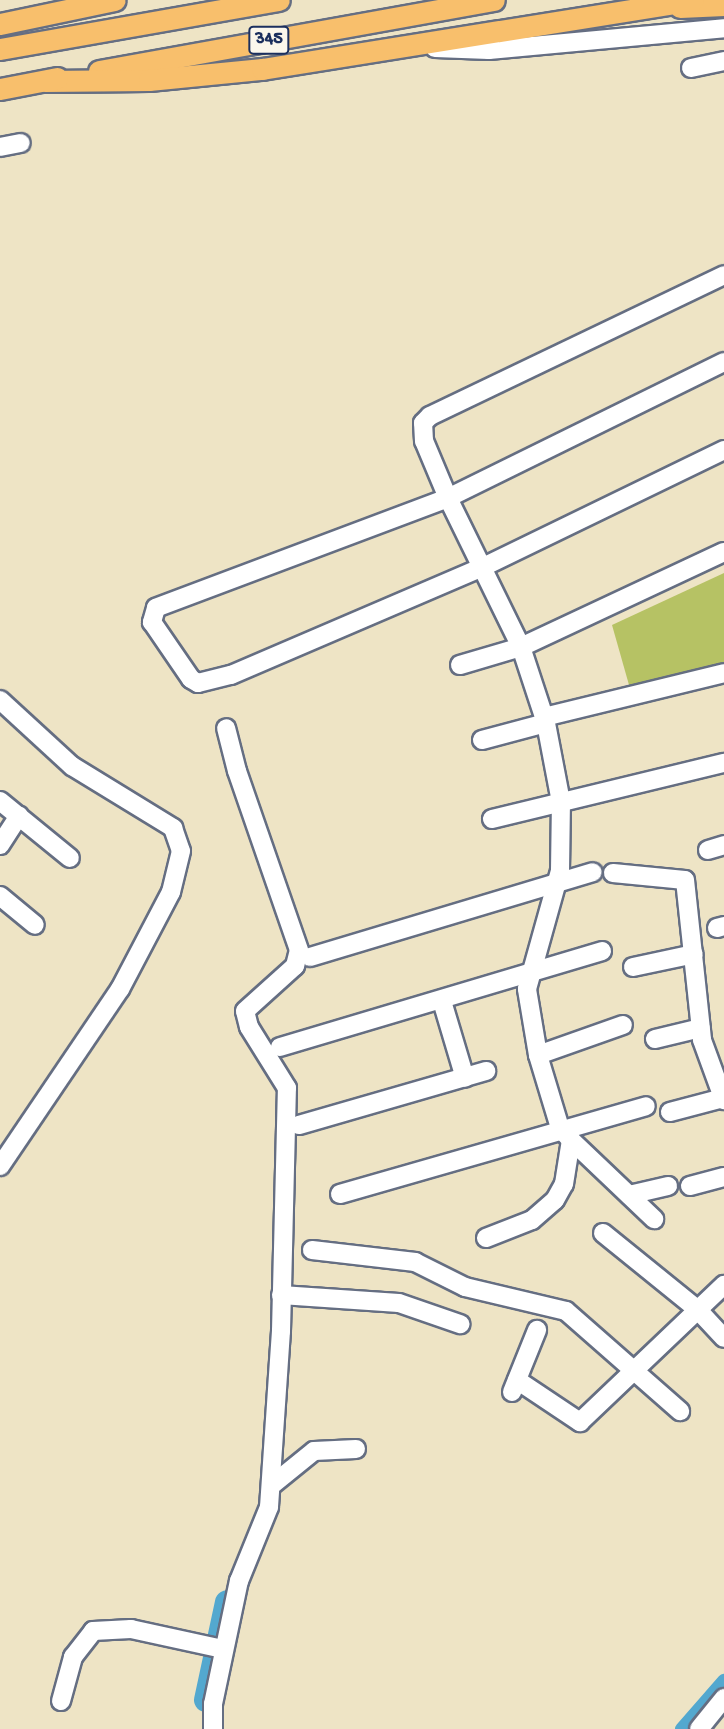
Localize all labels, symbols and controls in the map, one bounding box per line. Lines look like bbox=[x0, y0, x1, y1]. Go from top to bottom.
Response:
road number: 345 bbox=[248, 26, 290, 55]

